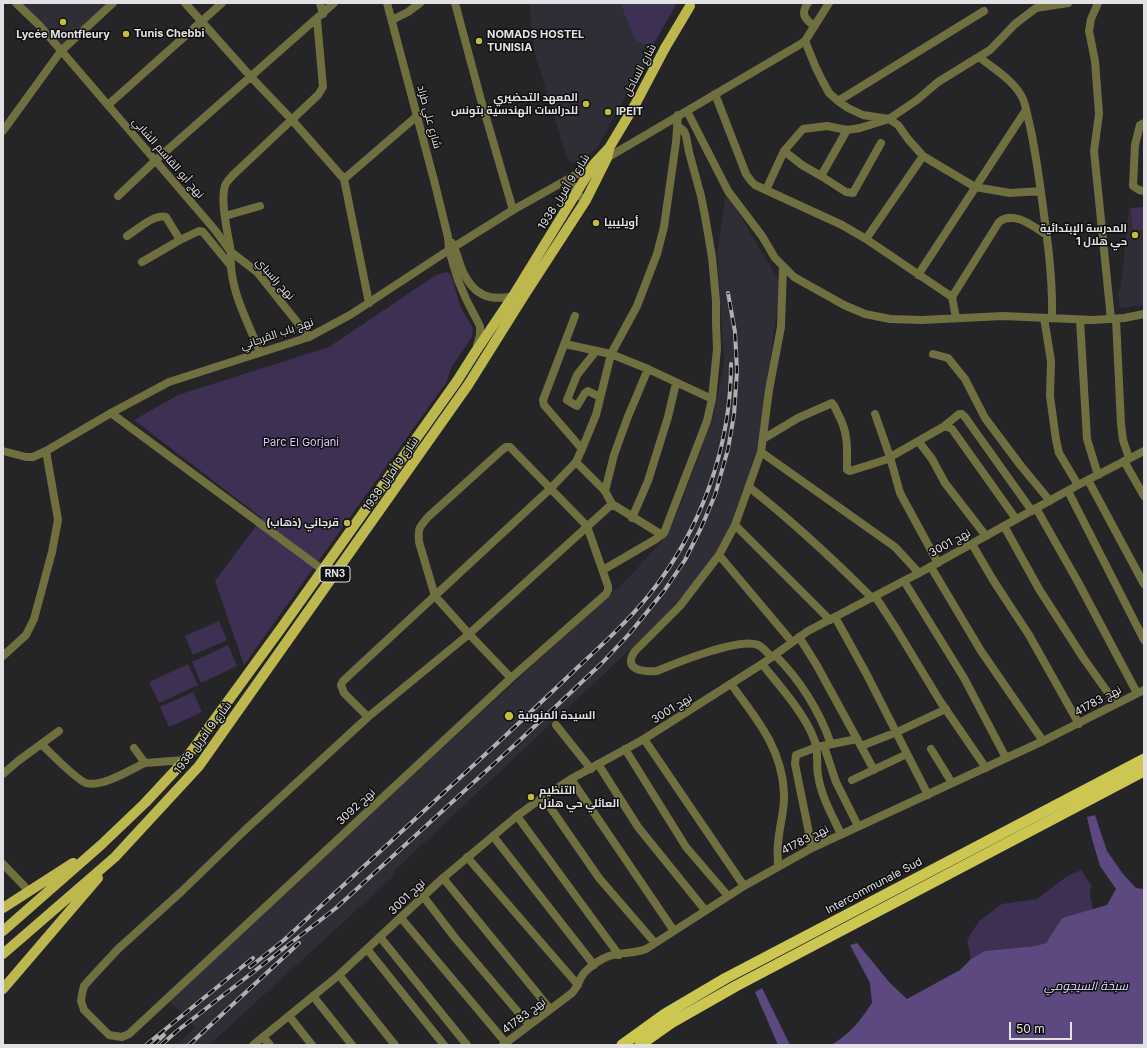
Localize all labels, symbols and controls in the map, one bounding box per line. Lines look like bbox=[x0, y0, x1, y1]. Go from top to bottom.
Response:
marker: Lycée Montfleury bbox=[58, 17, 68, 27]
place label: Tunis Chebbi bbox=[134, 27, 204, 41]
place label: Lycée Montfleury bbox=[16, 28, 110, 42]
place label: NOMADS HOSTEL TUNISIA bbox=[487, 28, 584, 54]
marker: Tunis Chebbi bbox=[121, 29, 131, 39]
marker: NOMADS HOSTEL TUNISIA bbox=[474, 36, 484, 46]
street label: شارع الساحل bbox=[621, 42, 659, 98]
street label: شارع علي طراد bbox=[414, 84, 444, 150]
place label: المعهد التحضيري للدراسات الهندسية بتونس bbox=[451, 91, 578, 117]
marker: المعهد التحضيري للدراسات الهندسية بتونس bbox=[581, 99, 591, 109]
place label: IPEIT bbox=[616, 105, 643, 119]
marker: IPEIT bbox=[603, 107, 613, 117]
street label: نهج أبو القاسم الشابي bbox=[129, 115, 207, 201]
street label: شارع 9 أفريل 1938 bbox=[535, 152, 593, 232]
place label: أويليبيا bbox=[604, 216, 638, 230]
marker: أويليبيا bbox=[591, 218, 601, 228]
place label: المدرسة الإبتدائية حي هلال 1 bbox=[1040, 222, 1127, 248]
marker: المدرسة الإبتدائية حي هلال 1 bbox=[1130, 230, 1140, 240]
street label: نهج راسباي bbox=[253, 255, 297, 303]
street label: نهج باب القرجاني bbox=[239, 315, 315, 353]
street label: شارع 9 أفريل 1938 bbox=[361, 435, 421, 513]
park label: Parc El Gorjani bbox=[263, 436, 339, 450]
place label: قرجاني (ذهاب) bbox=[266, 516, 339, 530]
marker: قرجاني (ذهاب) bbox=[342, 518, 352, 528]
street label: نهج 3001 bbox=[927, 526, 973, 560]
road number: RN3 bbox=[320, 566, 350, 582]
street label: نهج 41783 bbox=[1072, 683, 1124, 719]
street label: نهج 3001 bbox=[649, 691, 695, 727]
street label: شارع 9 أفريل 1938 bbox=[172, 699, 234, 777]
place label: السيدة المنوبية bbox=[518, 709, 595, 723]
marker: السيدة المنوبية bbox=[503, 710, 515, 722]
place label: التنظيم العائلي حي هلال bbox=[539, 784, 619, 810]
street label: نهج 3092 bbox=[334, 786, 378, 828]
marker: التنظيم العائلي حي هلال bbox=[526, 792, 536, 802]
street label: نهج 41783 bbox=[779, 822, 831, 858]
street label: Intercommunale Sud bbox=[824, 855, 924, 917]
street label: نهج 3001 bbox=[386, 877, 428, 917]
water label: سبخة السيجومي bbox=[1044, 979, 1128, 993]
street label: نهج 41783 bbox=[500, 995, 548, 1037]
scale bar bbox=[1011, 1014, 1074, 1040]
text: 50 m bbox=[1016, 1021, 1045, 1036]

